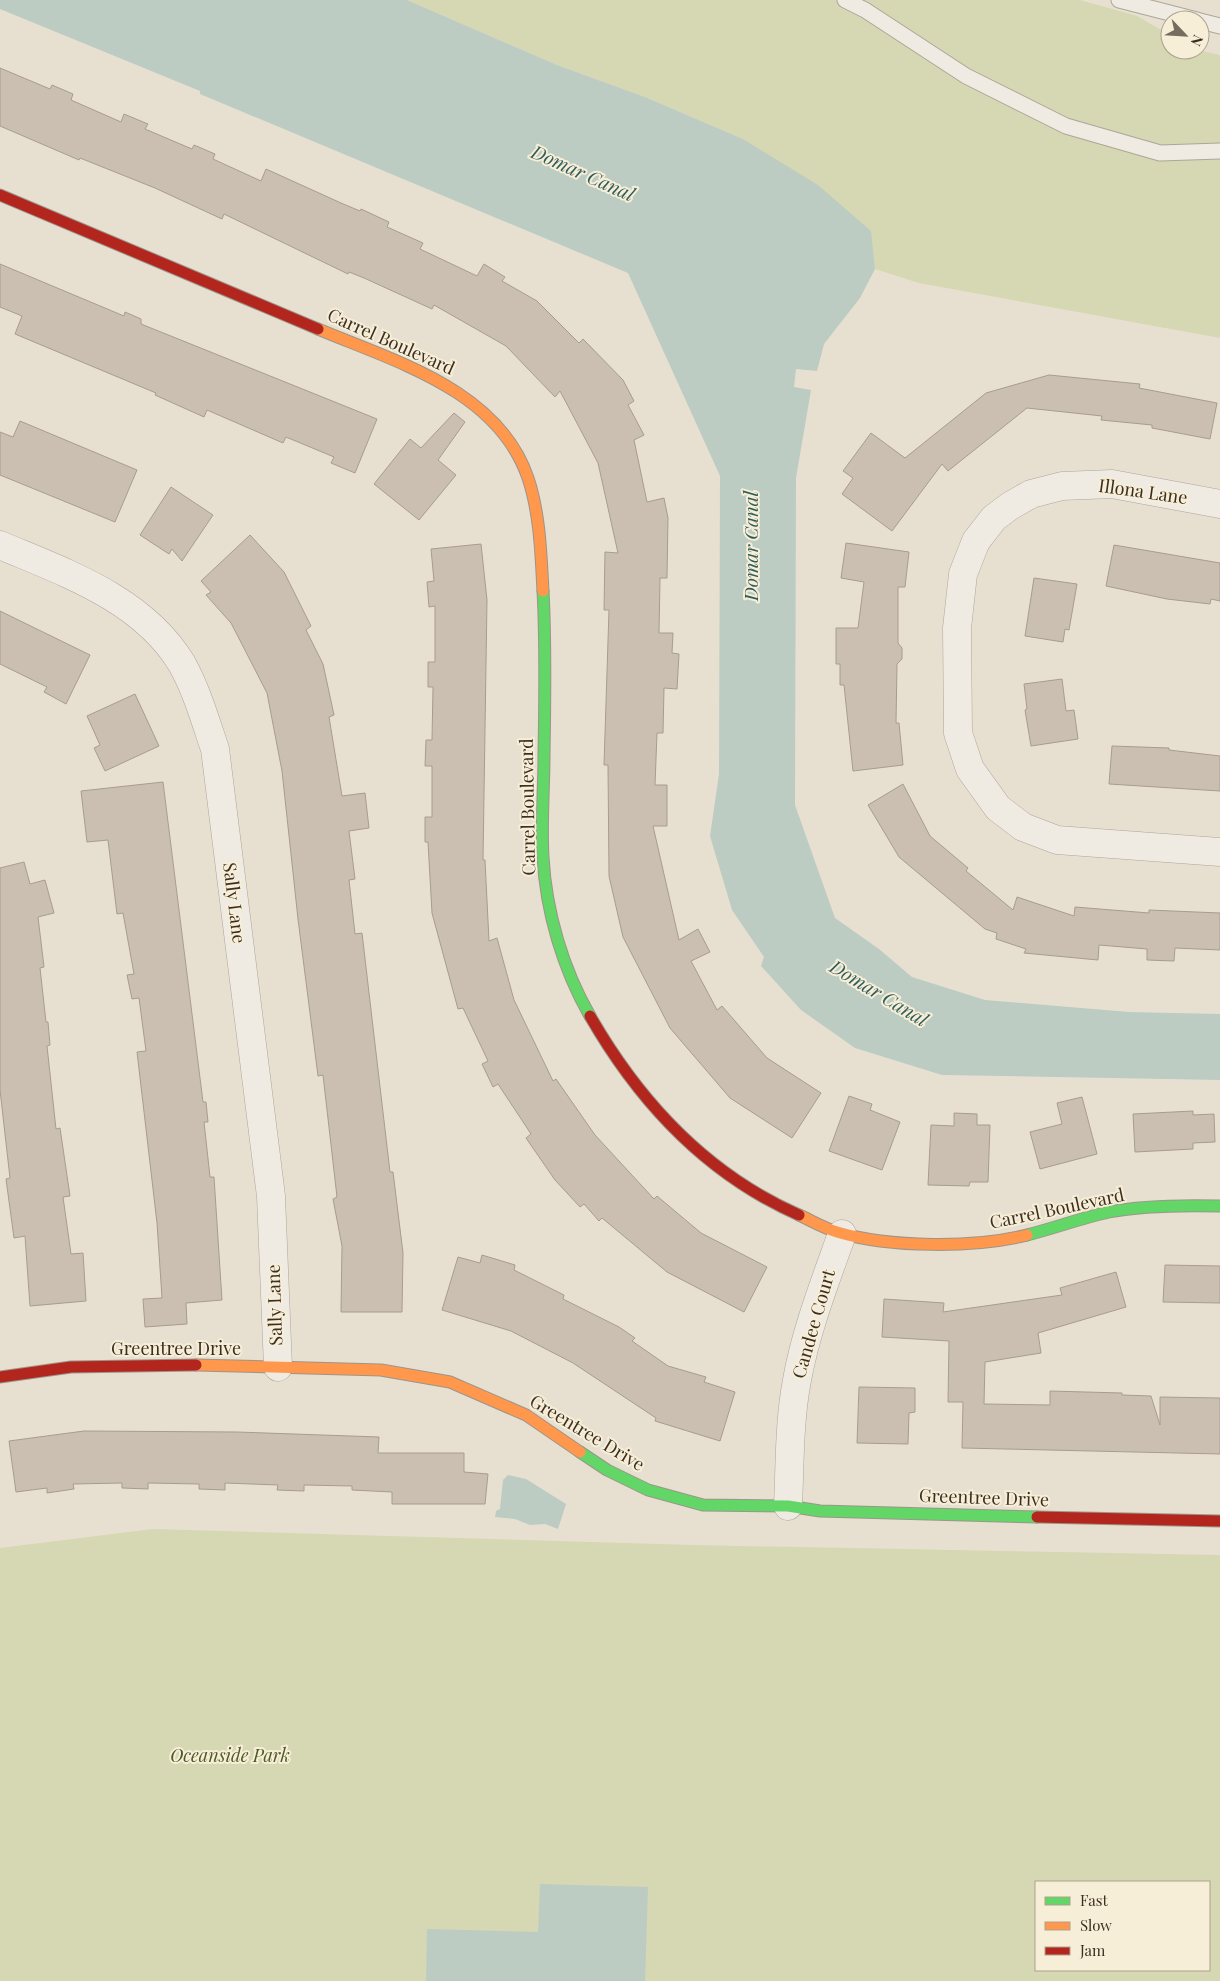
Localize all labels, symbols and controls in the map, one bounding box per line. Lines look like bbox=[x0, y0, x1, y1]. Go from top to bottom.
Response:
north arrow bbox=[1160, 10, 1210, 60]
text: N bbox=[1186, 32, 1208, 49]
water label: Domar Canal bbox=[527, 137, 640, 207]
street label: Carrel Boulevard bbox=[324, 302, 459, 380]
street label: Illona Lane bbox=[1097, 473, 1189, 509]
water label: Domar Canal bbox=[737, 490, 763, 602]
street label: Carrel Boulevard bbox=[514, 738, 540, 876]
street label: Sally Lane bbox=[218, 861, 252, 945]
water label: Domar Canal bbox=[825, 952, 934, 1032]
street label: Carrel Boulevard bbox=[987, 1182, 1127, 1234]
street label: Sally Lane bbox=[261, 1264, 287, 1346]
street label: Candee Court bbox=[786, 1266, 840, 1381]
street label: Greentree Drive bbox=[111, 1336, 241, 1360]
street label: Greentree Drive bbox=[526, 1388, 649, 1476]
street label: Greentree Drive bbox=[919, 1483, 1049, 1511]
park label: Oceanside Park bbox=[170, 1743, 290, 1767]
legend bbox=[1035, 1881, 1210, 1971]
text: Fast bbox=[1080, 1890, 1109, 1910]
text: Slow bbox=[1080, 1915, 1112, 1935]
text: Jam bbox=[1079, 1940, 1106, 1960]

